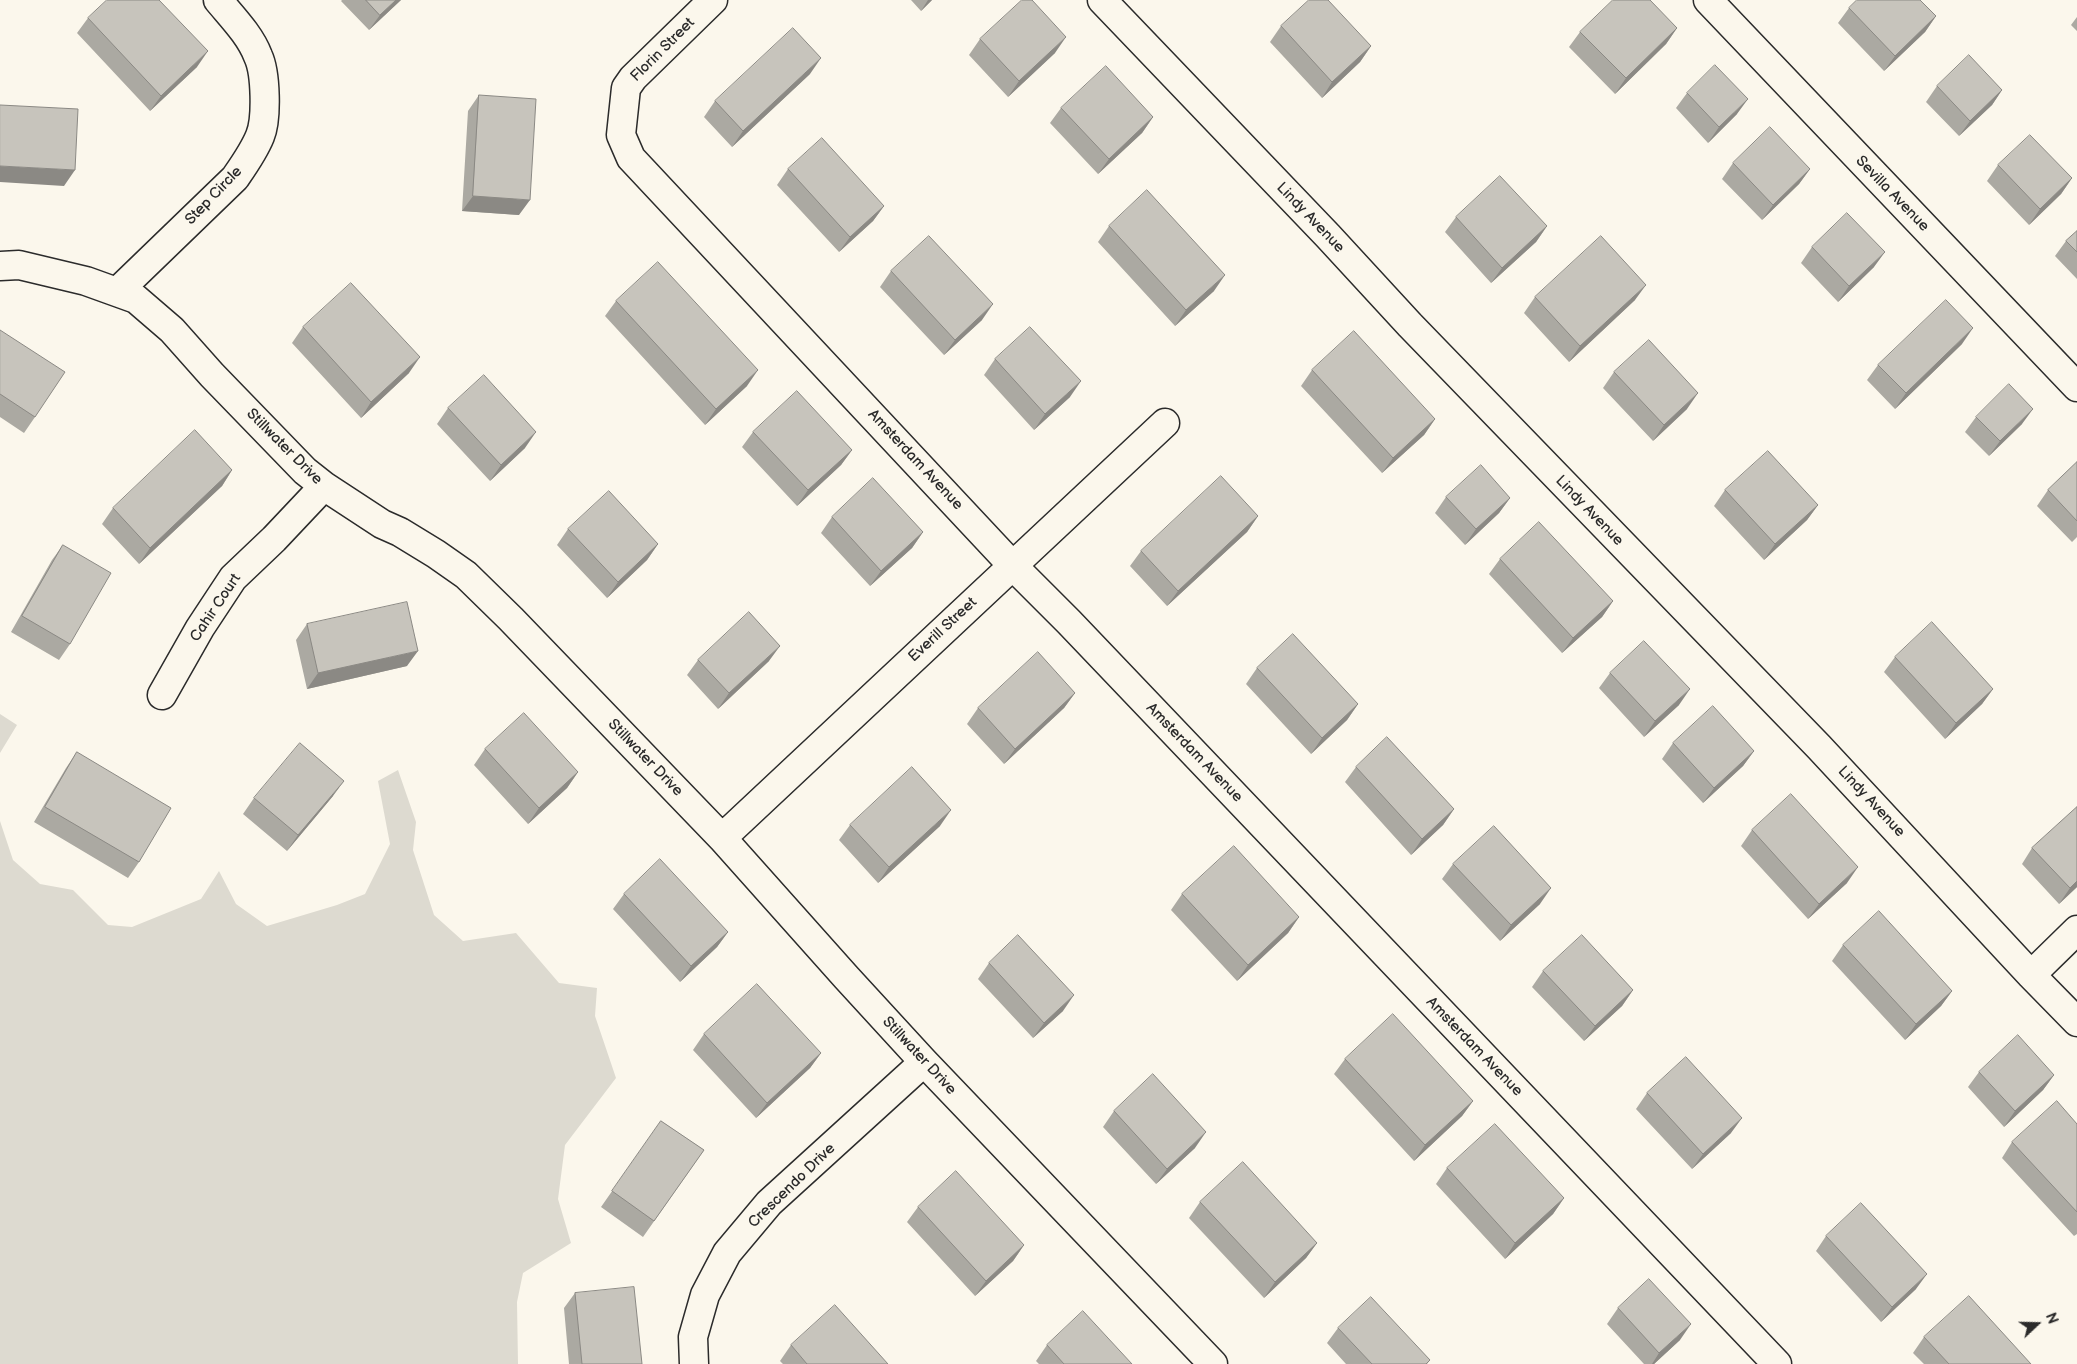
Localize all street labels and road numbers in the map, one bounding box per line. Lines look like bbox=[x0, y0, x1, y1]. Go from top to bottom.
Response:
street label: Florin Street bbox=[627, 14, 699, 86]
street label: Sevilla Avenue bbox=[1851, 152, 1933, 236]
street label: Step Circle bbox=[182, 163, 246, 229]
street label: Lindy Avenue bbox=[1272, 179, 1348, 257]
street label: Stillwater Drive bbox=[242, 405, 326, 489]
street label: Amsterdam Avenue bbox=[864, 406, 966, 514]
street label: Lindy Avenue bbox=[1551, 472, 1627, 550]
street label: Cahir Court bbox=[187, 571, 245, 645]
street label: Everill Street bbox=[905, 594, 981, 666]
street label: Amsterdam Avenue bbox=[1142, 700, 1246, 806]
street label: Stillwater Drive bbox=[604, 716, 686, 800]
street label: Lindy Avenue bbox=[1834, 763, 1908, 841]
street label: Amsterdam Avenue bbox=[1422, 994, 1526, 1100]
street label: Stillwater Drive bbox=[878, 1013, 960, 1099]
street label: Crescendo Drive bbox=[745, 1140, 839, 1232]

